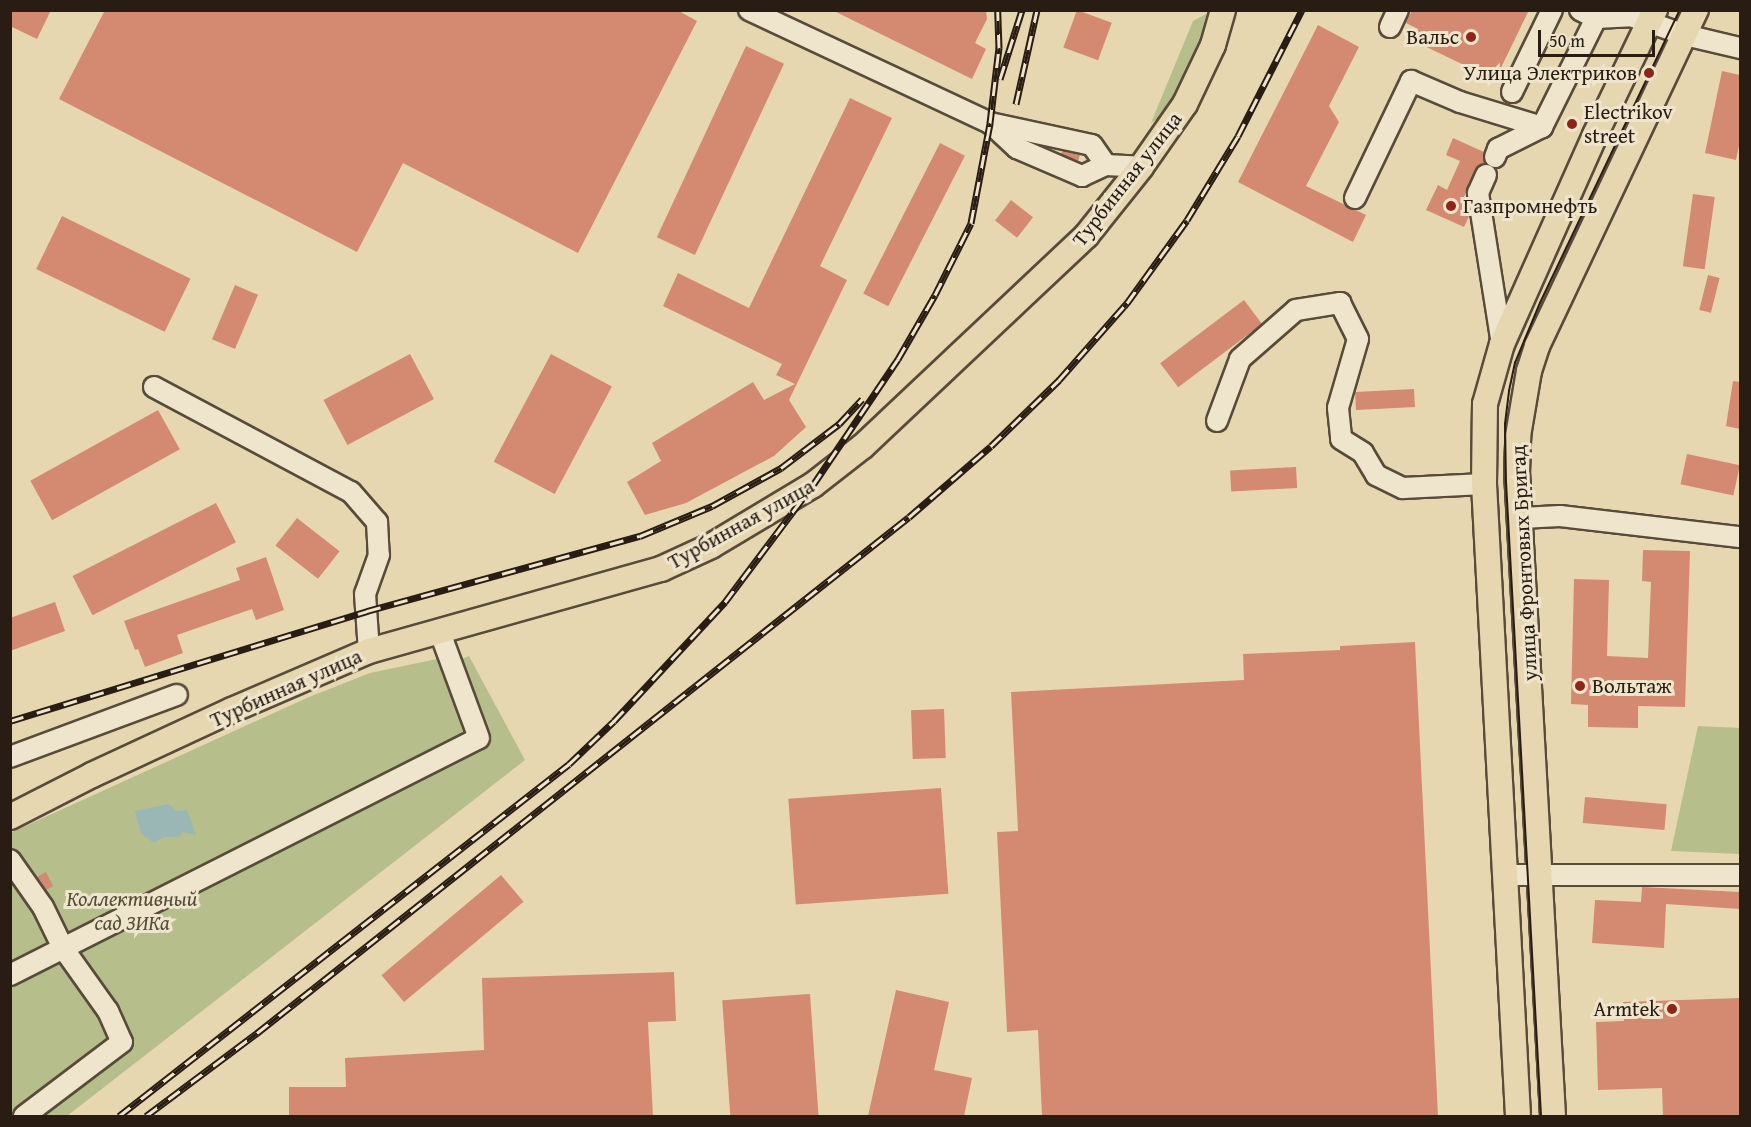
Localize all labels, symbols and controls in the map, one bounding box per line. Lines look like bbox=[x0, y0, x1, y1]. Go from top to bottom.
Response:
scale bar bbox=[1541, 18, 1658, 56]
place label: Вальс bbox=[1406, 24, 1459, 50]
text: 50 m bbox=[1549, 27, 1585, 54]
marker: Вальс bbox=[1464, 30, 1478, 44]
place label: Улица Электриков bbox=[1463, 60, 1637, 86]
marker: Улица Электриков bbox=[1642, 66, 1656, 80]
place label: Electrikov street bbox=[1584, 99, 1673, 149]
street label: Турбинная улица bbox=[1067, 107, 1187, 251]
marker: Electrikov street bbox=[1565, 117, 1579, 131]
place label: Газпромнефть bbox=[1463, 193, 1597, 219]
marker: Газпромнефть bbox=[1444, 199, 1458, 213]
street label: улица Фронтовых Бригад bbox=[1505, 444, 1543, 682]
street label: Турбинная улица bbox=[663, 473, 819, 575]
street label: Турбинная улица bbox=[206, 643, 366, 733]
place label: Вольтаж bbox=[1592, 673, 1672, 699]
marker: Вольтаж bbox=[1573, 679, 1587, 693]
park label: Коллективный сад ЗИКа bbox=[67, 886, 197, 936]
place label: Armtek bbox=[1594, 996, 1660, 1022]
marker: Armtek bbox=[1665, 1002, 1679, 1016]

